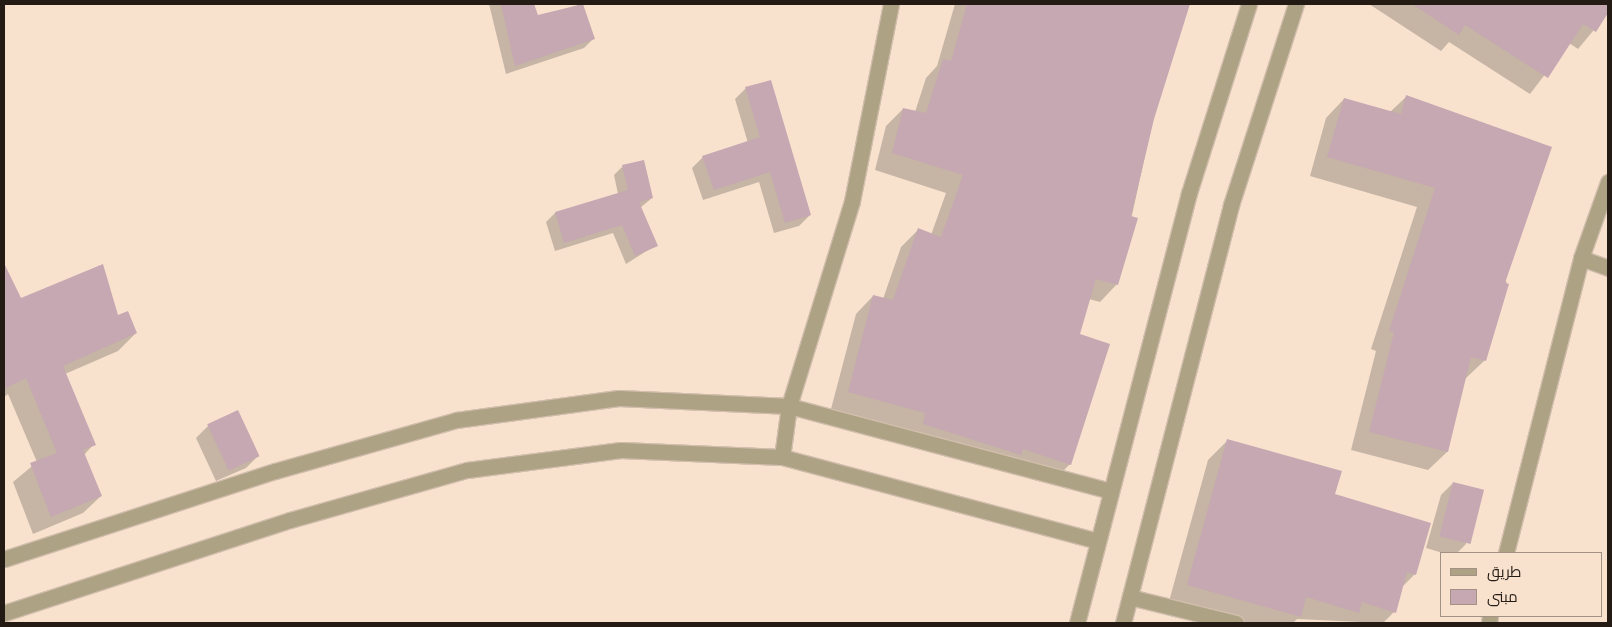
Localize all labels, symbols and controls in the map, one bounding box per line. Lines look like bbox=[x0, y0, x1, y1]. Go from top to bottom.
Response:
legend bbox=[1440, 552, 1602, 617]
text: طريق bbox=[1487, 563, 1521, 580]
text: مبنى bbox=[1487, 588, 1518, 605]

